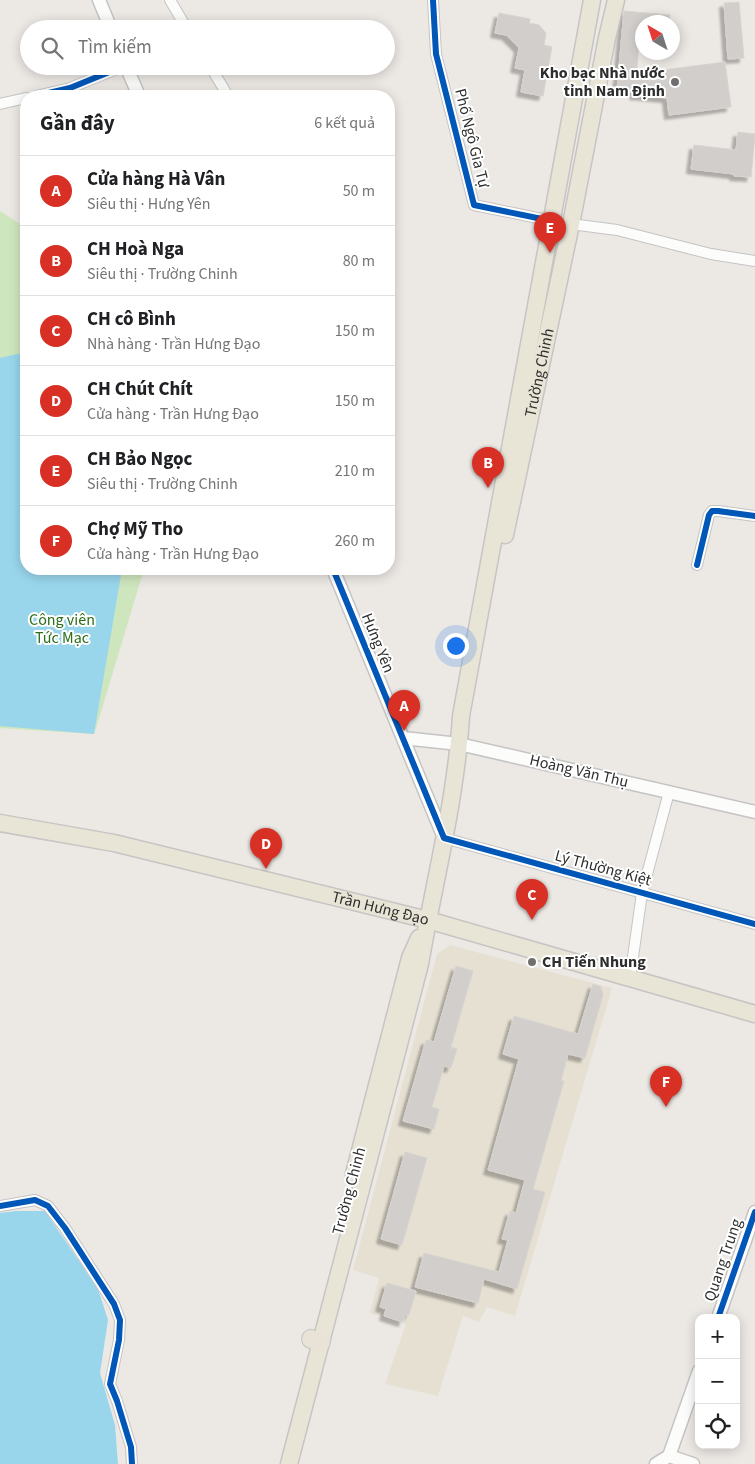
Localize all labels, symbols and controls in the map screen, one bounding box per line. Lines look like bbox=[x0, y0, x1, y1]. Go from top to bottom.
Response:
north arrow bbox=[635, 15, 680, 60]
search box bbox=[20, 20, 395, 75]
icon: search bbox=[38, 34, 66, 62]
text: Tìm kiếm bbox=[78, 34, 152, 61]
place label: Kho bạc Nhà nước tỉnh Nam Định bbox=[540, 62, 666, 102]
marker: Kho bạc Nhà nước tỉnh Nam Định bbox=[669, 76, 681, 88]
street label: Phố Ngô Gia Tự bbox=[449, 86, 495, 190]
text: Gần đây bbox=[40, 108, 115, 138]
text: 6 kết quả bbox=[314, 112, 375, 134]
text: Cửa hàng Hà Vân bbox=[87, 166, 225, 193]
text: A bbox=[51, 180, 61, 202]
text: 50 m bbox=[343, 180, 375, 202]
text: Siêu thị · Hưng Yên bbox=[87, 193, 211, 215]
pin: E bbox=[534, 212, 566, 253]
text: CH Hoà Nga bbox=[87, 236, 184, 263]
text: B bbox=[51, 250, 61, 272]
text: 80 m bbox=[343, 250, 375, 272]
text: Siêu thị · Trường Chinh bbox=[87, 263, 238, 285]
text: CH cô Bình bbox=[87, 306, 176, 333]
text: C bbox=[51, 320, 61, 342]
text: 150 m bbox=[335, 320, 375, 342]
street label: Trường Chinh bbox=[519, 326, 560, 419]
text: Nhà hàng · Trần Hưng Đạo bbox=[87, 333, 260, 355]
text: CH Chút Chít bbox=[87, 376, 193, 403]
text: D bbox=[51, 390, 61, 412]
text: 150 m bbox=[335, 390, 375, 412]
text: Cửa hàng · Trần Hưng Đạo bbox=[87, 403, 259, 425]
text: CH Bảo Ngọc bbox=[87, 446, 192, 473]
pin: B bbox=[472, 447, 504, 488]
text: E bbox=[52, 460, 60, 482]
text: 210 m bbox=[335, 460, 375, 482]
text: Siêu thị · Trường Chinh bbox=[87, 473, 238, 495]
text: Chợ Mỹ Tho bbox=[87, 516, 183, 543]
text: F bbox=[52, 530, 60, 552]
text: 260 m bbox=[335, 530, 375, 552]
text: Cửa hàng · Trần Hưng Đạo bbox=[87, 543, 259, 565]
park label: Công viên Tức Mạc bbox=[29, 609, 95, 649]
street label: Hưng Yên bbox=[356, 610, 400, 676]
your location bbox=[443, 633, 469, 659]
pin: A bbox=[388, 690, 420, 731]
street label: Hoàng Văn Thụ bbox=[527, 749, 631, 793]
pin: D bbox=[250, 828, 282, 869]
street label: Lý Thường Kiệt bbox=[552, 845, 654, 892]
pin: C bbox=[516, 879, 548, 920]
street label: Trần Hưng Đạo bbox=[330, 886, 431, 931]
place label: CH Tiến Nhung bbox=[542, 951, 646, 973]
marker: CH Tiến Nhung bbox=[526, 956, 538, 968]
pin: F bbox=[650, 1066, 682, 1107]
street label: Trường Chinh bbox=[327, 1145, 371, 1237]
street label: Quang Trung bbox=[699, 1216, 747, 1304]
map controls bbox=[695, 1314, 740, 1449]
button: + bbox=[695, 1314, 740, 1359]
button: − bbox=[695, 1359, 740, 1404]
button: locate bbox=[695, 1404, 740, 1449]

